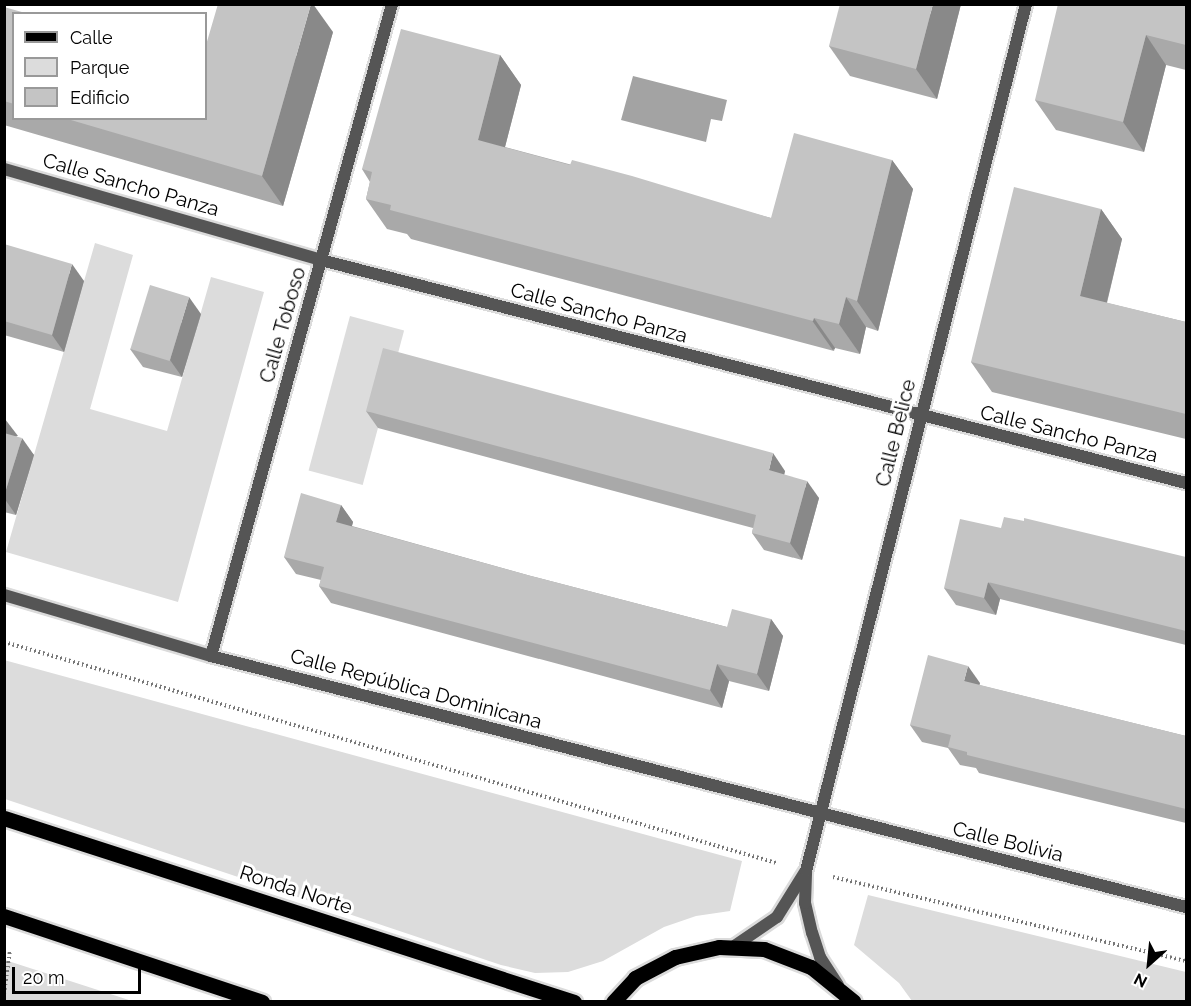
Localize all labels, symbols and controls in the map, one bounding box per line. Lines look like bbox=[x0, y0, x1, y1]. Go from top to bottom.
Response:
legend bbox=[12, 12, 207, 120]
text: Calle bbox=[70, 27, 113, 48]
text: Parque bbox=[70, 57, 129, 78]
text: Edificio bbox=[70, 87, 129, 108]
street label: Calle Sancho Panza bbox=[40, 148, 222, 222]
street label: Calle Toboso bbox=[255, 264, 311, 386]
street label: Calle Sancho Panza bbox=[508, 278, 690, 348]
street label: Calle Belice bbox=[871, 377, 921, 489]
street label: Calle Sancho Panza bbox=[978, 400, 1160, 468]
street label: Calle República Dominicana bbox=[288, 644, 544, 734]
street label: Calle Bolivia bbox=[950, 817, 1066, 867]
street label: Ronda Norte bbox=[237, 860, 355, 920]
north arrow bbox=[1119, 934, 1179, 994]
scale bar bbox=[15, 955, 144, 993]
text: 20 m bbox=[23, 967, 65, 988]
text: N bbox=[1131, 969, 1150, 992]

